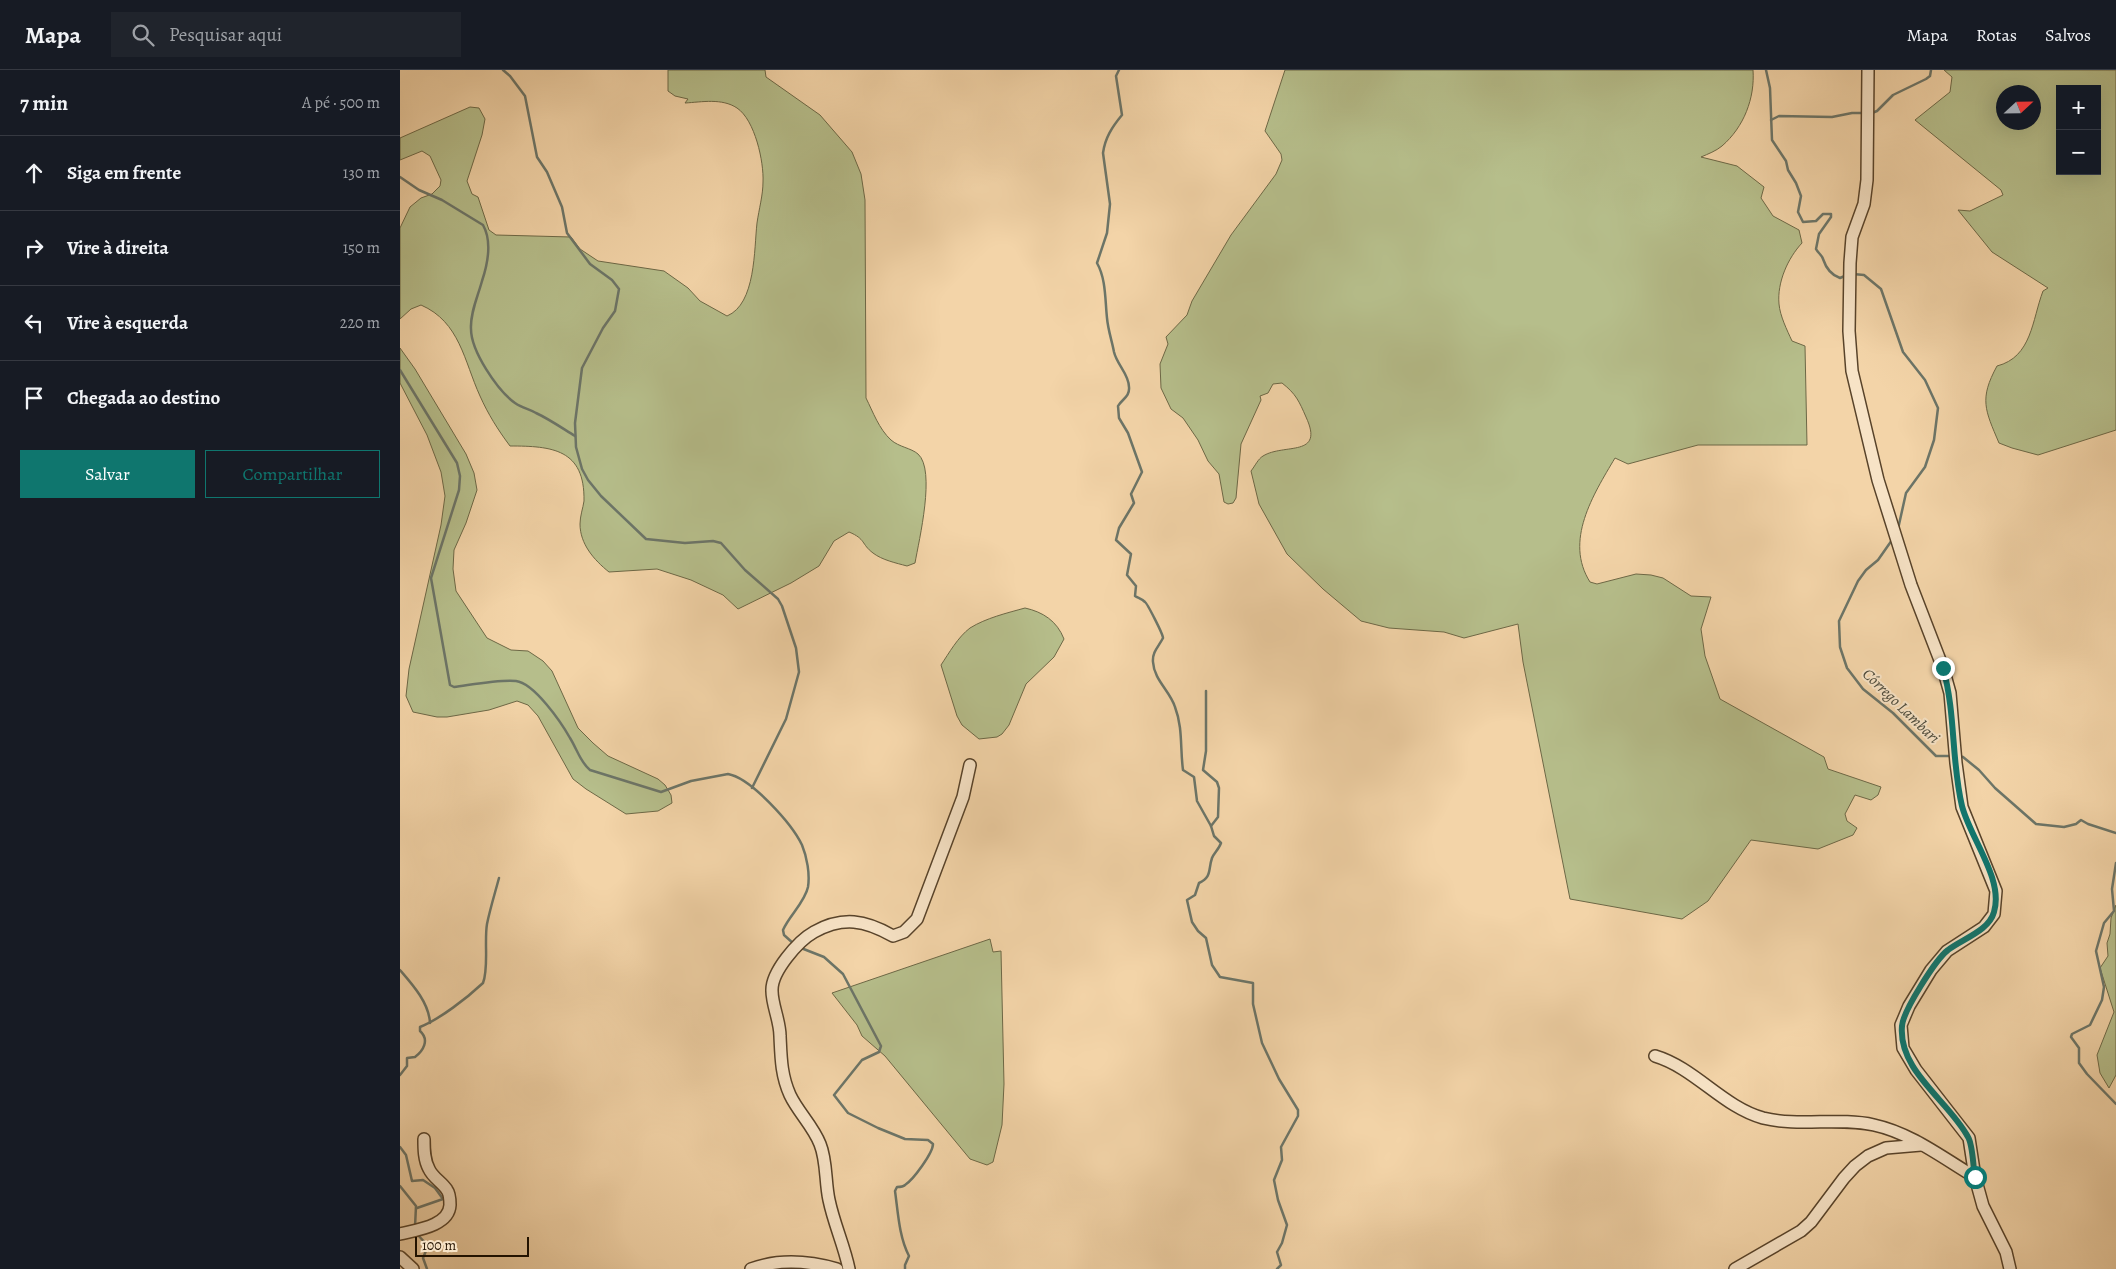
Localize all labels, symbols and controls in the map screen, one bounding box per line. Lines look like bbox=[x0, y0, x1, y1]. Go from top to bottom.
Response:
search box bbox=[111, 12, 461, 57]
text: Mapa bbox=[25, 19, 81, 51]
icon: search bbox=[129, 21, 157, 49]
text: Pesquisar aqui bbox=[169, 22, 282, 48]
text: Mapa bbox=[1907, 23, 1948, 47]
text: Rotas bbox=[1976, 23, 2017, 47]
text: Salvos bbox=[2045, 23, 2091, 47]
north arrow bbox=[1996, 85, 2041, 130]
map controls bbox=[2056, 85, 2101, 175]
button: + bbox=[2056, 85, 2101, 130]
text: 7 min bbox=[20, 89, 68, 117]
text: A pé · 500 m bbox=[302, 92, 380, 114]
button: − bbox=[2056, 130, 2101, 175]
icon: ahead bbox=[20, 159, 48, 187]
text: Siga em frente bbox=[67, 160, 181, 186]
text: 130 m bbox=[343, 162, 380, 184]
icon: right bbox=[20, 234, 48, 262]
text: Vire à direita bbox=[67, 235, 169, 261]
text: 150 m bbox=[343, 237, 380, 259]
icon: left bbox=[20, 309, 48, 337]
text: Vire à esquerda bbox=[67, 310, 188, 336]
text: 220 m bbox=[340, 312, 380, 334]
icon: arrive bbox=[20, 384, 48, 412]
text: Chegada ao destino bbox=[67, 385, 220, 411]
button: Salvar bbox=[20, 450, 195, 498]
button: Compartilhar bbox=[205, 450, 380, 498]
route end bbox=[1932, 657, 1955, 680]
water label: Córrego Lambari bbox=[1857, 663, 1945, 749]
route start bbox=[1964, 1166, 1987, 1189]
scale bar bbox=[415, 1234, 529, 1257]
text: 100 m bbox=[422, 1236, 456, 1255]

